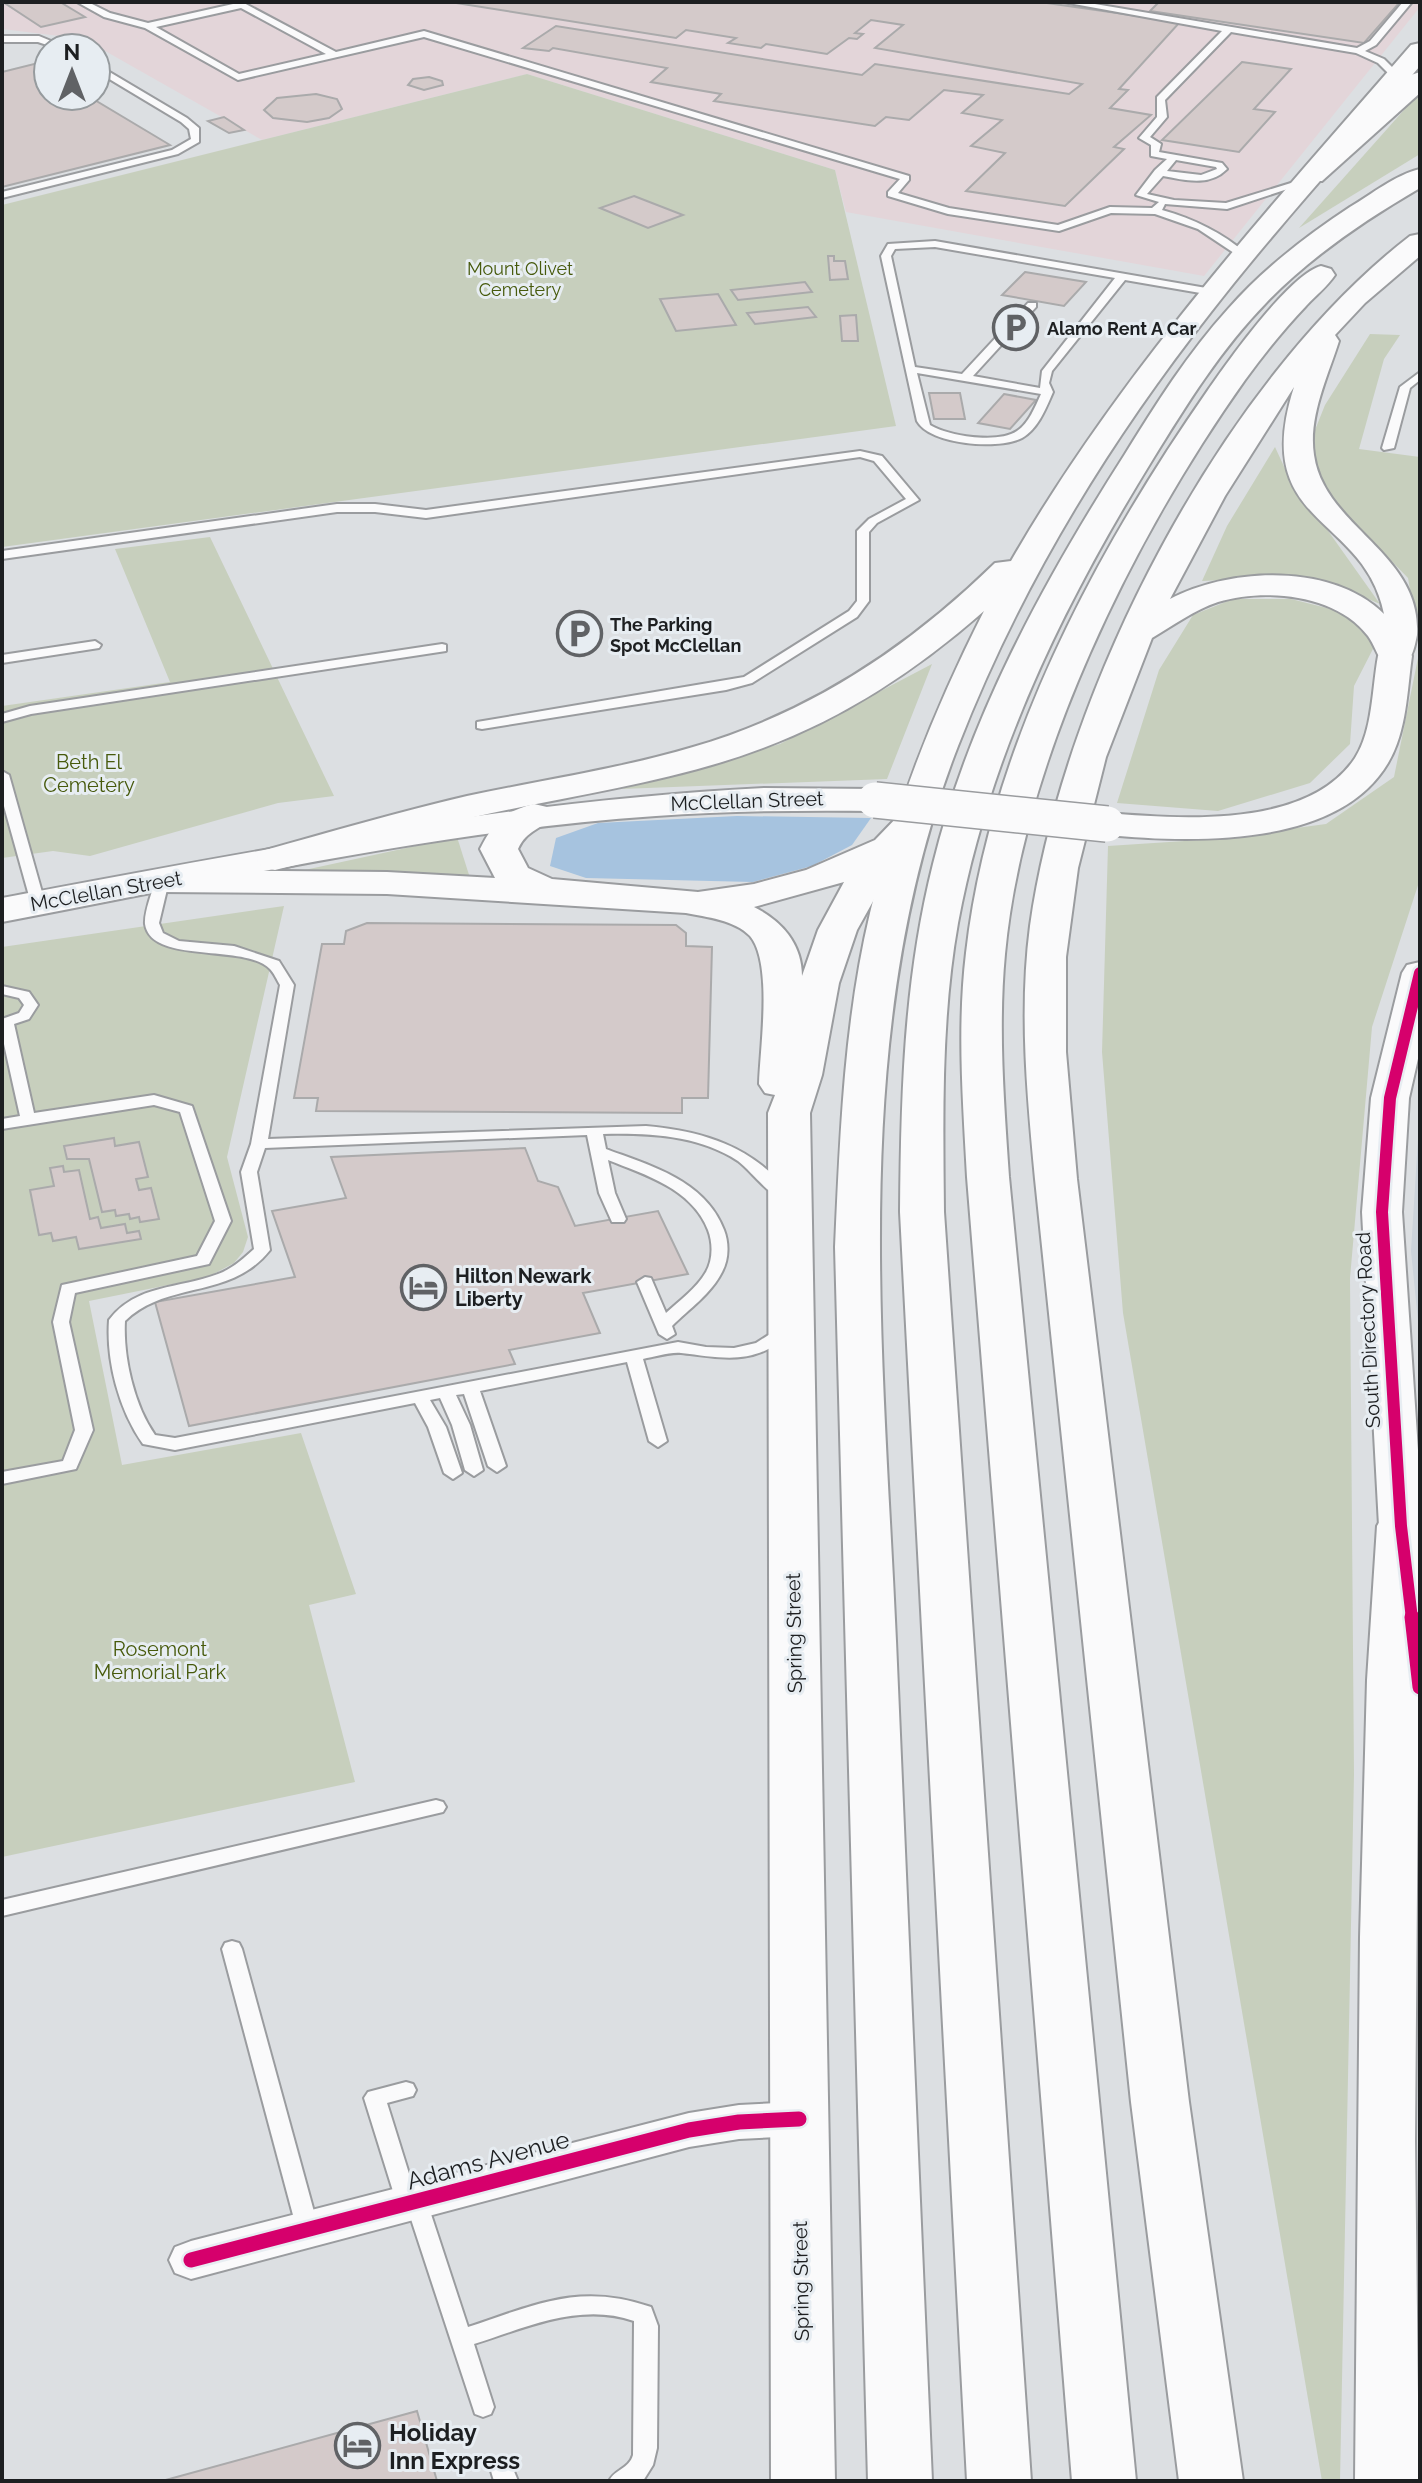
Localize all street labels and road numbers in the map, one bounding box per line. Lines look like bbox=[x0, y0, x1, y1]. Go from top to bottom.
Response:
street label: McClellan Street bbox=[670, 786, 824, 816]
street label: McClellan Street bbox=[28, 866, 184, 916]
street label: South Directory Road bbox=[1351, 1231, 1385, 1429]
street label: Spring Street bbox=[781, 1572, 807, 1693]
street label: Adams Avenue bbox=[404, 2124, 572, 2196]
street label: Spring Street bbox=[788, 2220, 814, 2341]

